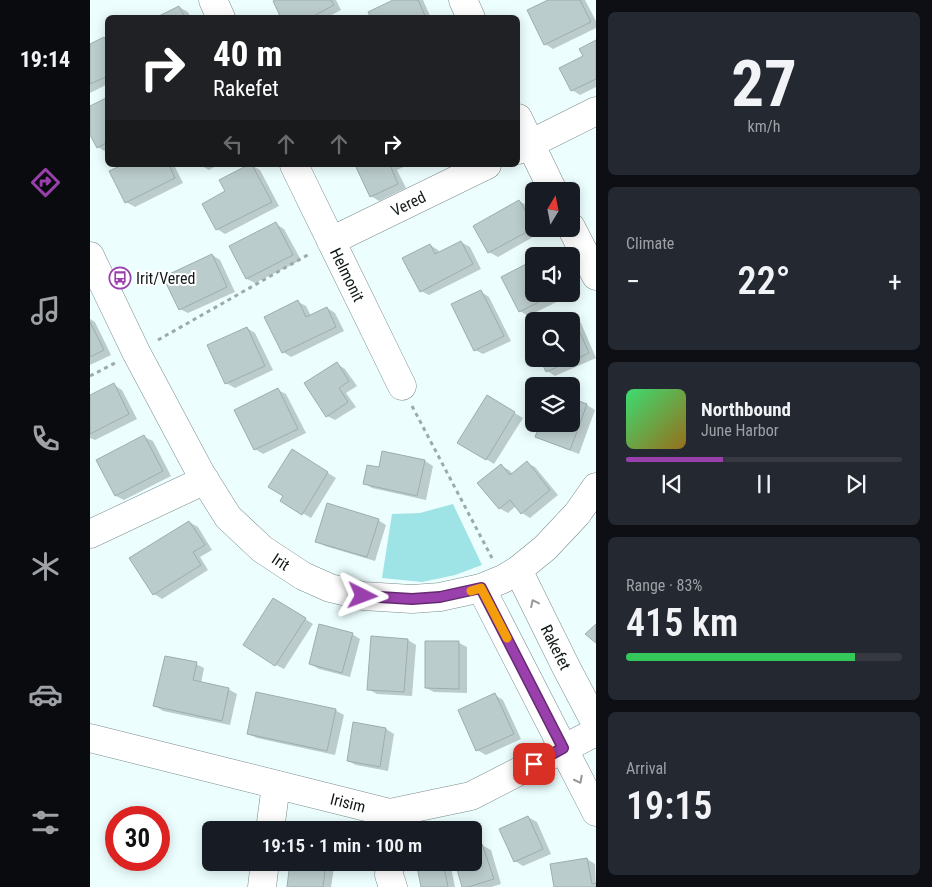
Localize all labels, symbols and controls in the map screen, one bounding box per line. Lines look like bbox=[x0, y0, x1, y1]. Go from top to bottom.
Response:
text: 40 m bbox=[213, 34, 282, 75]
icon: right bbox=[130, 35, 195, 100]
text: 27 bbox=[731, 46, 797, 122]
text: 19:14 bbox=[20, 47, 70, 72]
text: Rakefet bbox=[213, 76, 279, 101]
text: km/h bbox=[748, 117, 780, 136]
icon: left bbox=[219, 130, 247, 158]
icon: ahead bbox=[272, 130, 300, 158]
icon: ahead bbox=[325, 130, 353, 158]
icon: right bbox=[378, 130, 406, 158]
icon: directions bbox=[28, 165, 63, 200]
north arrow bbox=[525, 182, 580, 238]
map controls bbox=[525, 182, 580, 432]
street label: Vered bbox=[388, 187, 429, 220]
text: Climate bbox=[626, 234, 674, 253]
street label: Helmonit bbox=[326, 245, 368, 305]
button: sound bbox=[525, 247, 580, 302]
text: 22° bbox=[738, 259, 790, 303]
text: − bbox=[626, 265, 640, 298]
text: + bbox=[888, 265, 902, 298]
bus stop icon: Irit/Vered bbox=[108, 266, 132, 290]
place label: Irit/Vered bbox=[136, 269, 196, 288]
icon: music bbox=[28, 293, 63, 328]
button: search bbox=[525, 312, 580, 367]
button: layers bbox=[525, 377, 580, 432]
text: Northbound bbox=[701, 398, 791, 421]
icon: phone bbox=[28, 421, 63, 456]
text: June Harbor bbox=[701, 421, 779, 440]
icon: previous bbox=[658, 470, 686, 498]
icon: pause bbox=[750, 470, 778, 498]
icon: next bbox=[842, 470, 870, 498]
icon: climate bbox=[28, 549, 63, 584]
street label: Irit bbox=[268, 549, 293, 575]
position arrow bbox=[336, 569, 388, 621]
text: Range · 83% bbox=[626, 576, 702, 595]
one-way arrow bbox=[530, 599, 540, 608]
text: 415 km bbox=[626, 601, 738, 645]
street label: Rakefet bbox=[537, 622, 575, 673]
icon: car bbox=[28, 677, 63, 712]
pin bbox=[513, 743, 555, 785]
icon: arrive bbox=[520, 750, 548, 778]
text: Arrival bbox=[626, 759, 667, 778]
one-way arrow bbox=[573, 775, 583, 784]
text: 19:15 bbox=[626, 784, 712, 828]
street label: Irisim bbox=[328, 789, 367, 817]
icon: filters bbox=[28, 805, 63, 840]
speed limit sign: 30 bbox=[105, 806, 170, 871]
text: 19:15 · 1 min · 100 m bbox=[262, 834, 422, 857]

